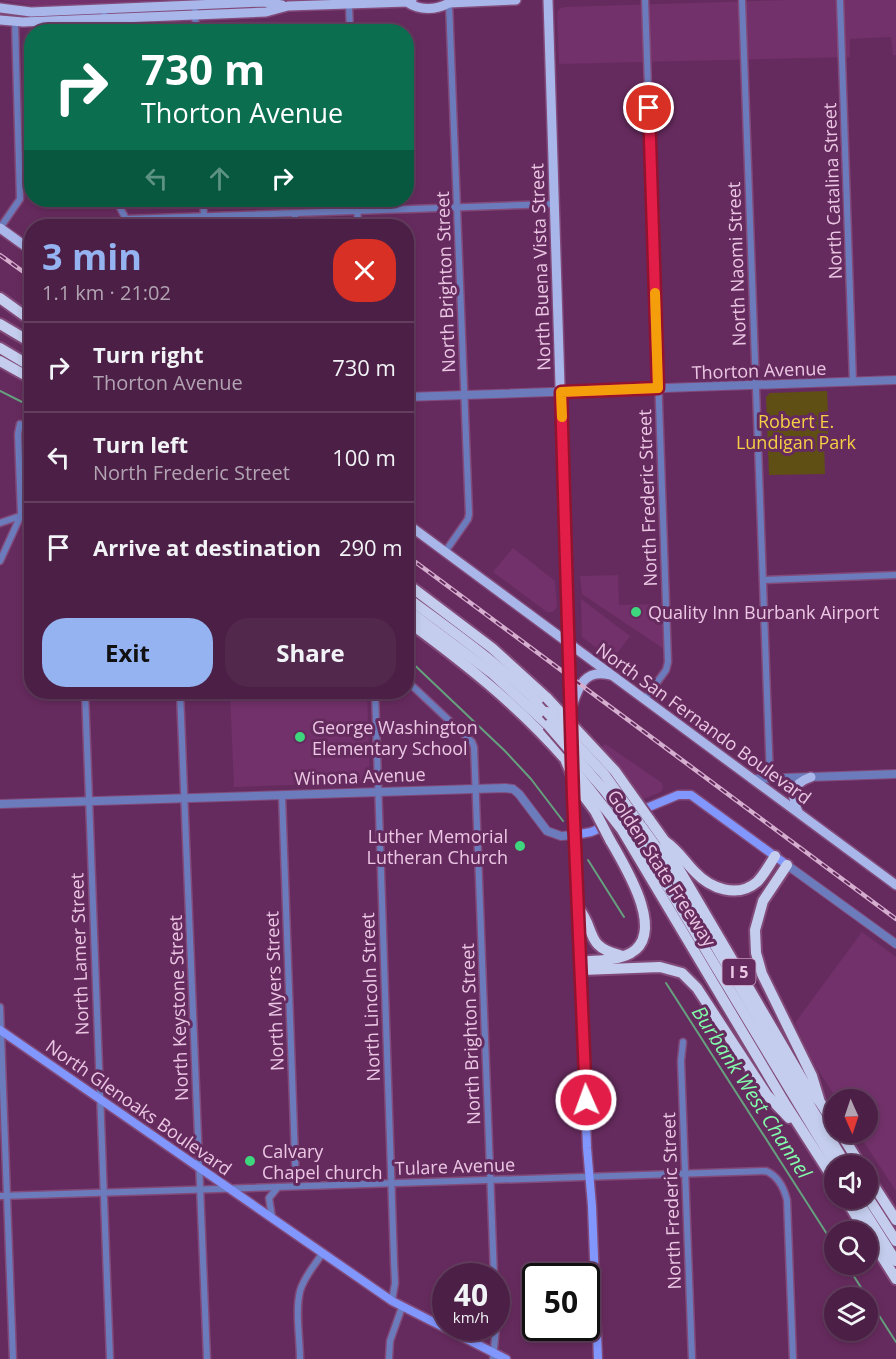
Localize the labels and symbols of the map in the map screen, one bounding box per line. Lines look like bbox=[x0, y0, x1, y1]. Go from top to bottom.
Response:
pin bbox=[623, 82, 674, 133]
street label: North Catalina Street bbox=[817, 102, 847, 280]
street label: North Buena Vista Street bbox=[524, 163, 556, 371]
street label: North Naomi Street bbox=[721, 181, 751, 347]
street label: North Brighton Street bbox=[430, 191, 460, 373]
street label: Thorton Avenue bbox=[691, 356, 827, 384]
street label: North Frederic Street bbox=[632, 409, 662, 587]
park label: Robert E. Lundigan Park bbox=[736, 409, 857, 454]
place label: Quality Inn Burbank Airport bbox=[648, 600, 879, 624]
marker: Quality Inn Burbank Airport bbox=[629, 605, 643, 619]
street label: North San Fernando Boulevard bbox=[592, 637, 816, 809]
place label: George Washington Elementary School bbox=[312, 715, 478, 760]
marker: George Washington Elementary School bbox=[293, 730, 307, 744]
street label: Winona Avenue bbox=[294, 762, 426, 790]
street label: Golden State Freeway bbox=[602, 785, 722, 952]
place label: Luther Memorial Lutheran Church bbox=[366, 824, 508, 869]
marker: Luther Memorial Lutheran Church bbox=[513, 839, 527, 853]
street label: North Lamer Street bbox=[64, 872, 94, 1036]
street label: North Myers Street bbox=[259, 911, 289, 1071]
street label: North Lincoln Street bbox=[355, 912, 385, 1082]
street label: North Keystone Street bbox=[163, 915, 193, 1101]
street label: North Brighton Street bbox=[455, 943, 485, 1125]
road number: I 5 bbox=[722, 959, 756, 985]
water label: Burbank West Channel bbox=[686, 1000, 819, 1184]
street label: North Glenoaks Boulevard bbox=[41, 1034, 237, 1180]
position arrow bbox=[554, 1068, 618, 1132]
north arrow bbox=[824, 1089, 878, 1143]
street label: North Frederic Street bbox=[656, 1112, 686, 1290]
place label: Calvary Chapel church bbox=[262, 1139, 382, 1184]
street label: Tulare Avenue bbox=[394, 1152, 516, 1180]
marker: Calvary Chapel church bbox=[243, 1154, 257, 1168]
speed limit sign: 50 bbox=[522, 1263, 600, 1341]

